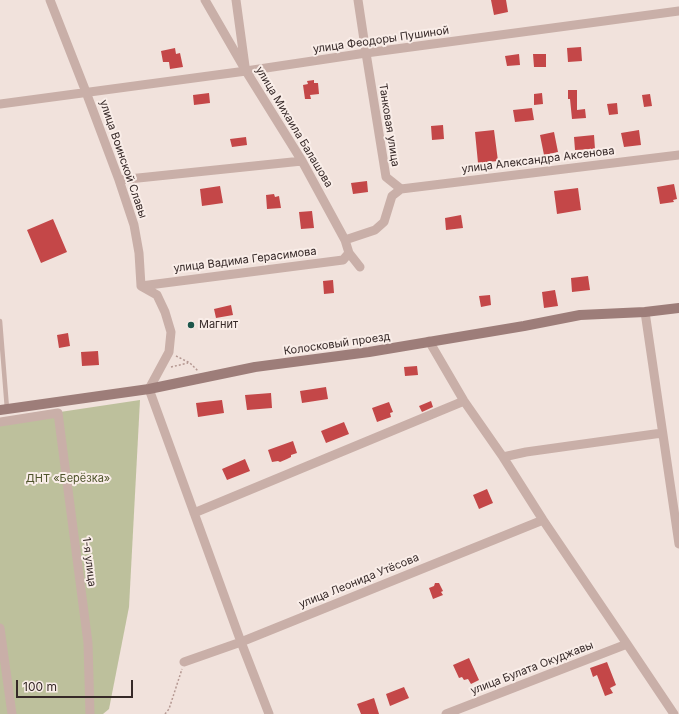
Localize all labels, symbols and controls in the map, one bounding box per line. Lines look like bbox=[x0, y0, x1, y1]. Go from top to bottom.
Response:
street label: улица Феодоры Пушиной bbox=[312, 24, 450, 56]
street label: улица Михаила Балашова bbox=[253, 64, 335, 190]
street label: Танковая улица bbox=[376, 82, 402, 168]
street label: улица Воинской Славы bbox=[97, 98, 149, 220]
street label: улица Александра Аксенова bbox=[461, 144, 615, 176]
street label: улица Вадима Герасимова bbox=[173, 245, 317, 275]
place label: Магнит bbox=[199, 318, 238, 332]
marker: Магнит bbox=[186, 320, 196, 330]
street label: Колосковый проезд bbox=[283, 330, 391, 358]
park label: ДНТ «Берёзка» bbox=[26, 472, 110, 486]
street label: 1-я улица bbox=[79, 536, 99, 588]
street label: улица Леонида Утёсова bbox=[297, 551, 421, 611]
street label: улица Булата Окуджавы bbox=[469, 638, 595, 698]
scale bar bbox=[18, 672, 135, 698]
text: 100 m bbox=[23, 679, 57, 694]

